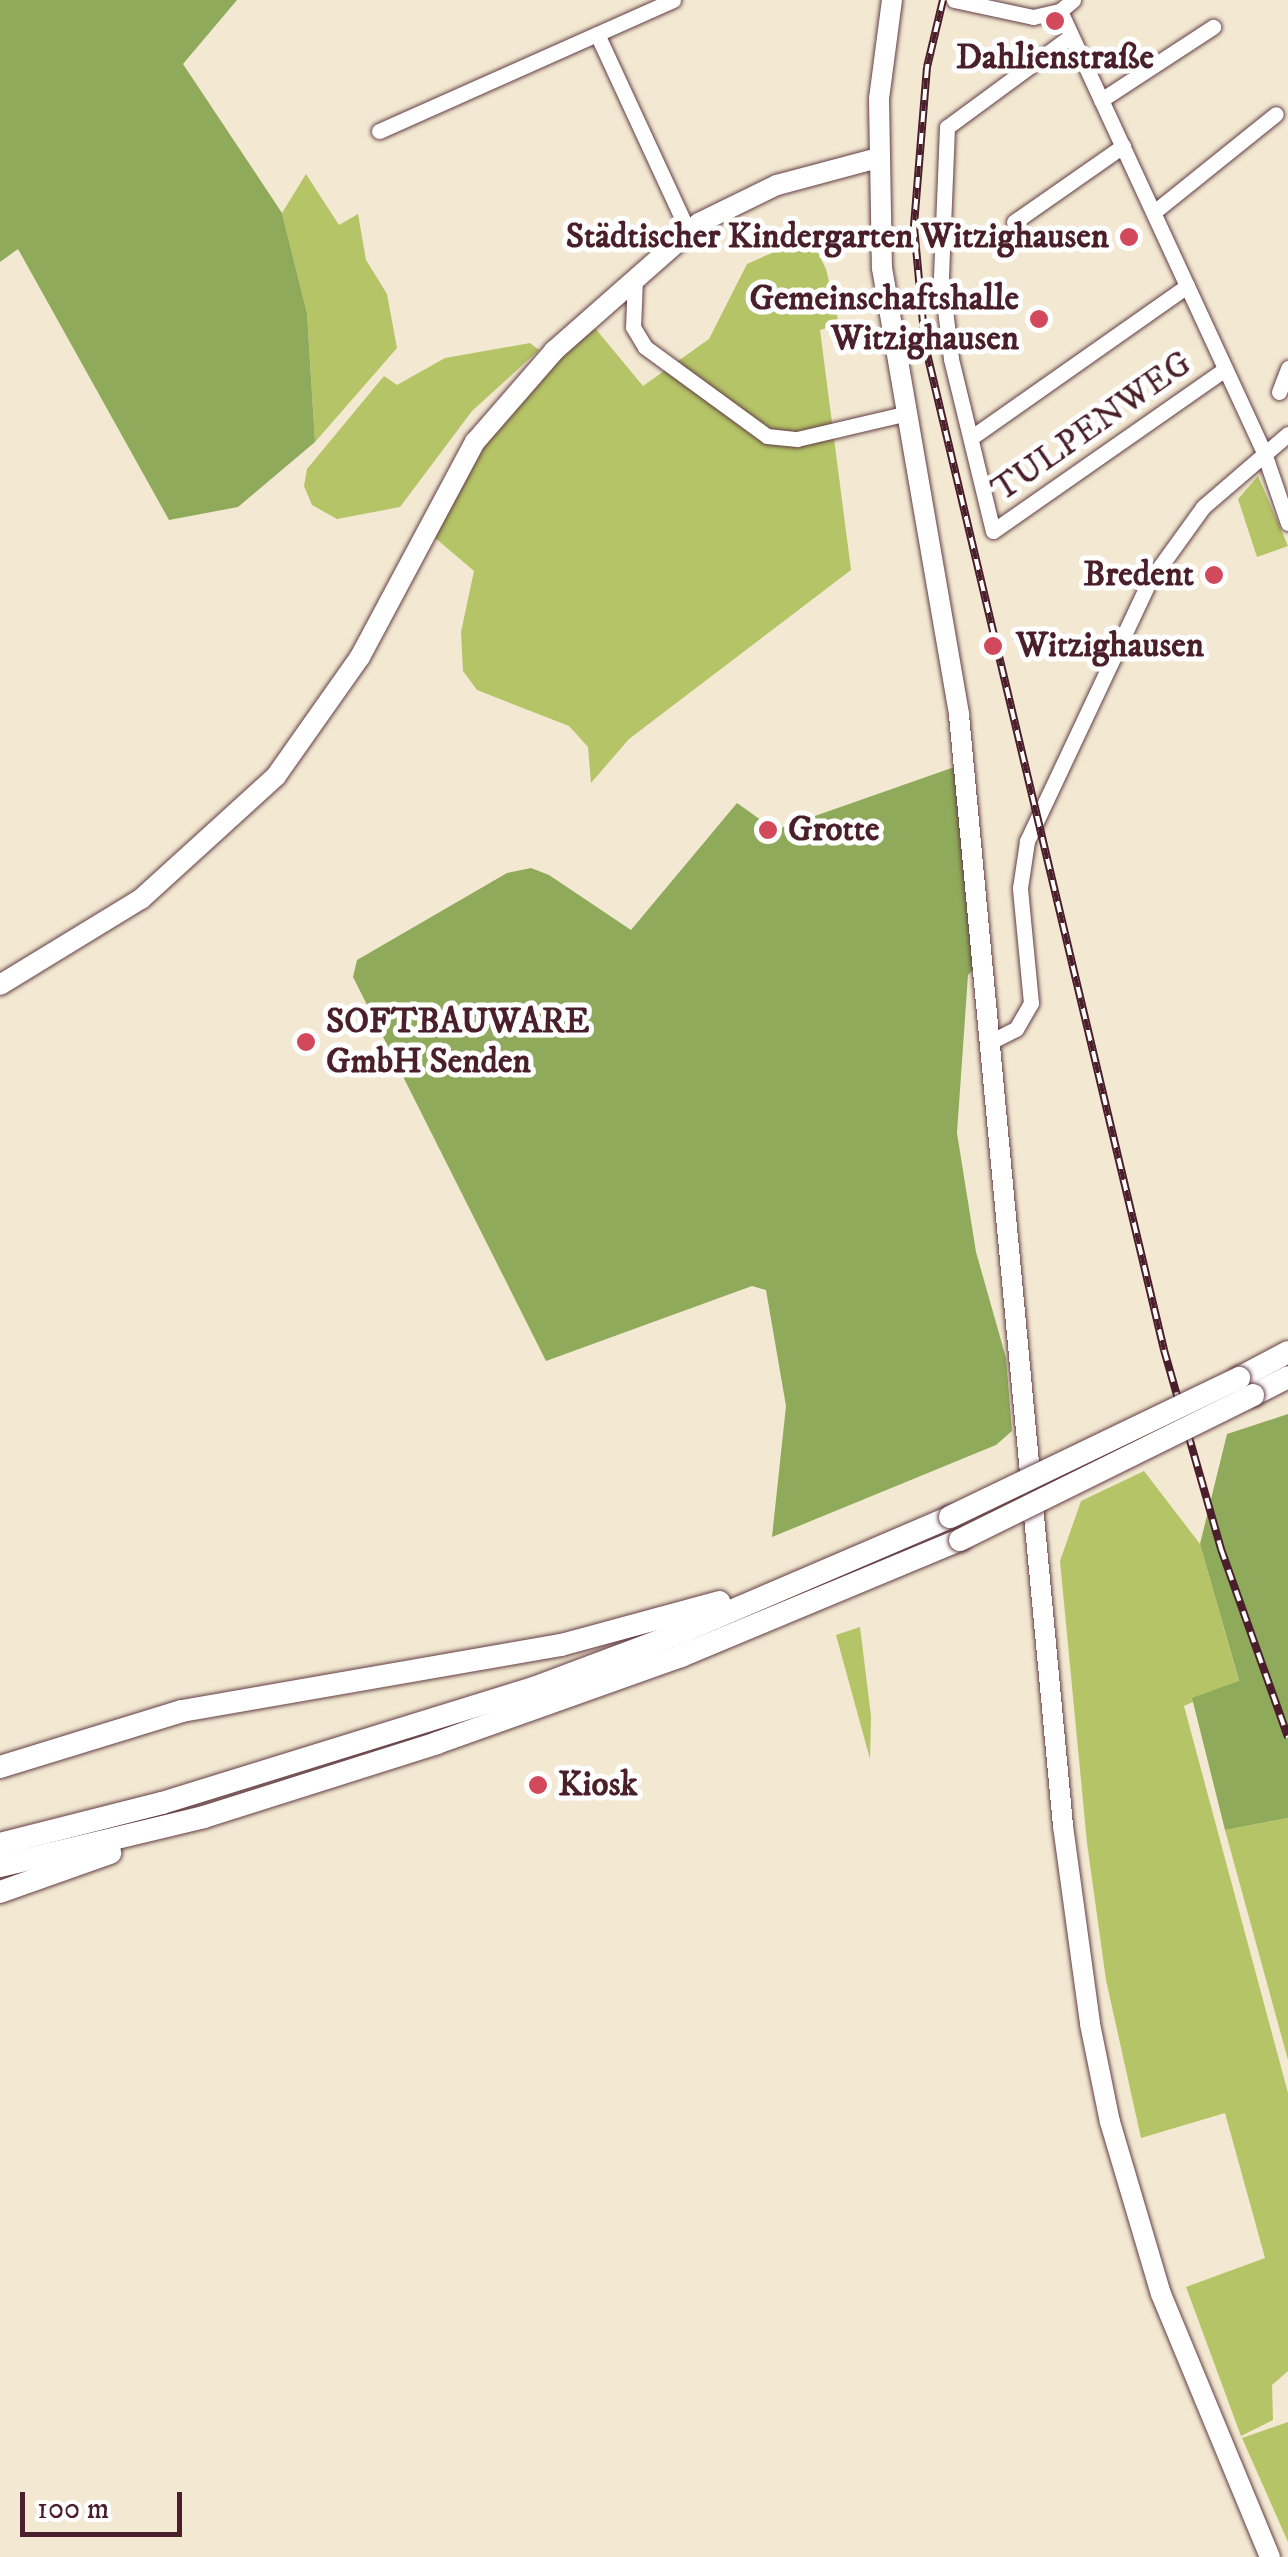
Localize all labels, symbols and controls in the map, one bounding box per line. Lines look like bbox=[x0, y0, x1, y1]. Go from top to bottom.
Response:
marker: Dahlienstraße bbox=[1044, 10, 1066, 32]
place label: Dahlienstraße bbox=[956, 37, 1154, 79]
place label: Städtischer Kindergarten Witzighausen bbox=[566, 216, 1109, 258]
marker: Städtischer Kindergarten Witzighausen bbox=[1118, 226, 1140, 248]
place label: Gemeinschaftshalle Witzighausen bbox=[749, 278, 1019, 360]
marker: Gemeinschaftshalle Witzighausen bbox=[1028, 308, 1050, 330]
street label: TULPENWEG bbox=[984, 343, 1200, 511]
place label: Bredent bbox=[1083, 554, 1194, 596]
marker: Bredent bbox=[1203, 564, 1225, 586]
place label: Witzighausen bbox=[1016, 625, 1204, 667]
marker: Witzighausen bbox=[980, 633, 1006, 659]
place label: Grotte bbox=[788, 809, 879, 851]
marker: Grotte bbox=[757, 819, 779, 841]
place label: SOFTBAUWARE GmbH Senden bbox=[326, 1001, 590, 1083]
marker: SOFTBAUWARE GmbH Senden bbox=[295, 1031, 317, 1053]
place label: Kiosk bbox=[558, 1764, 638, 1806]
marker: Kiosk bbox=[527, 1774, 549, 1796]
scale bar bbox=[25, 2472, 188, 2534]
text: 100 m bbox=[37, 2491, 109, 2528]

